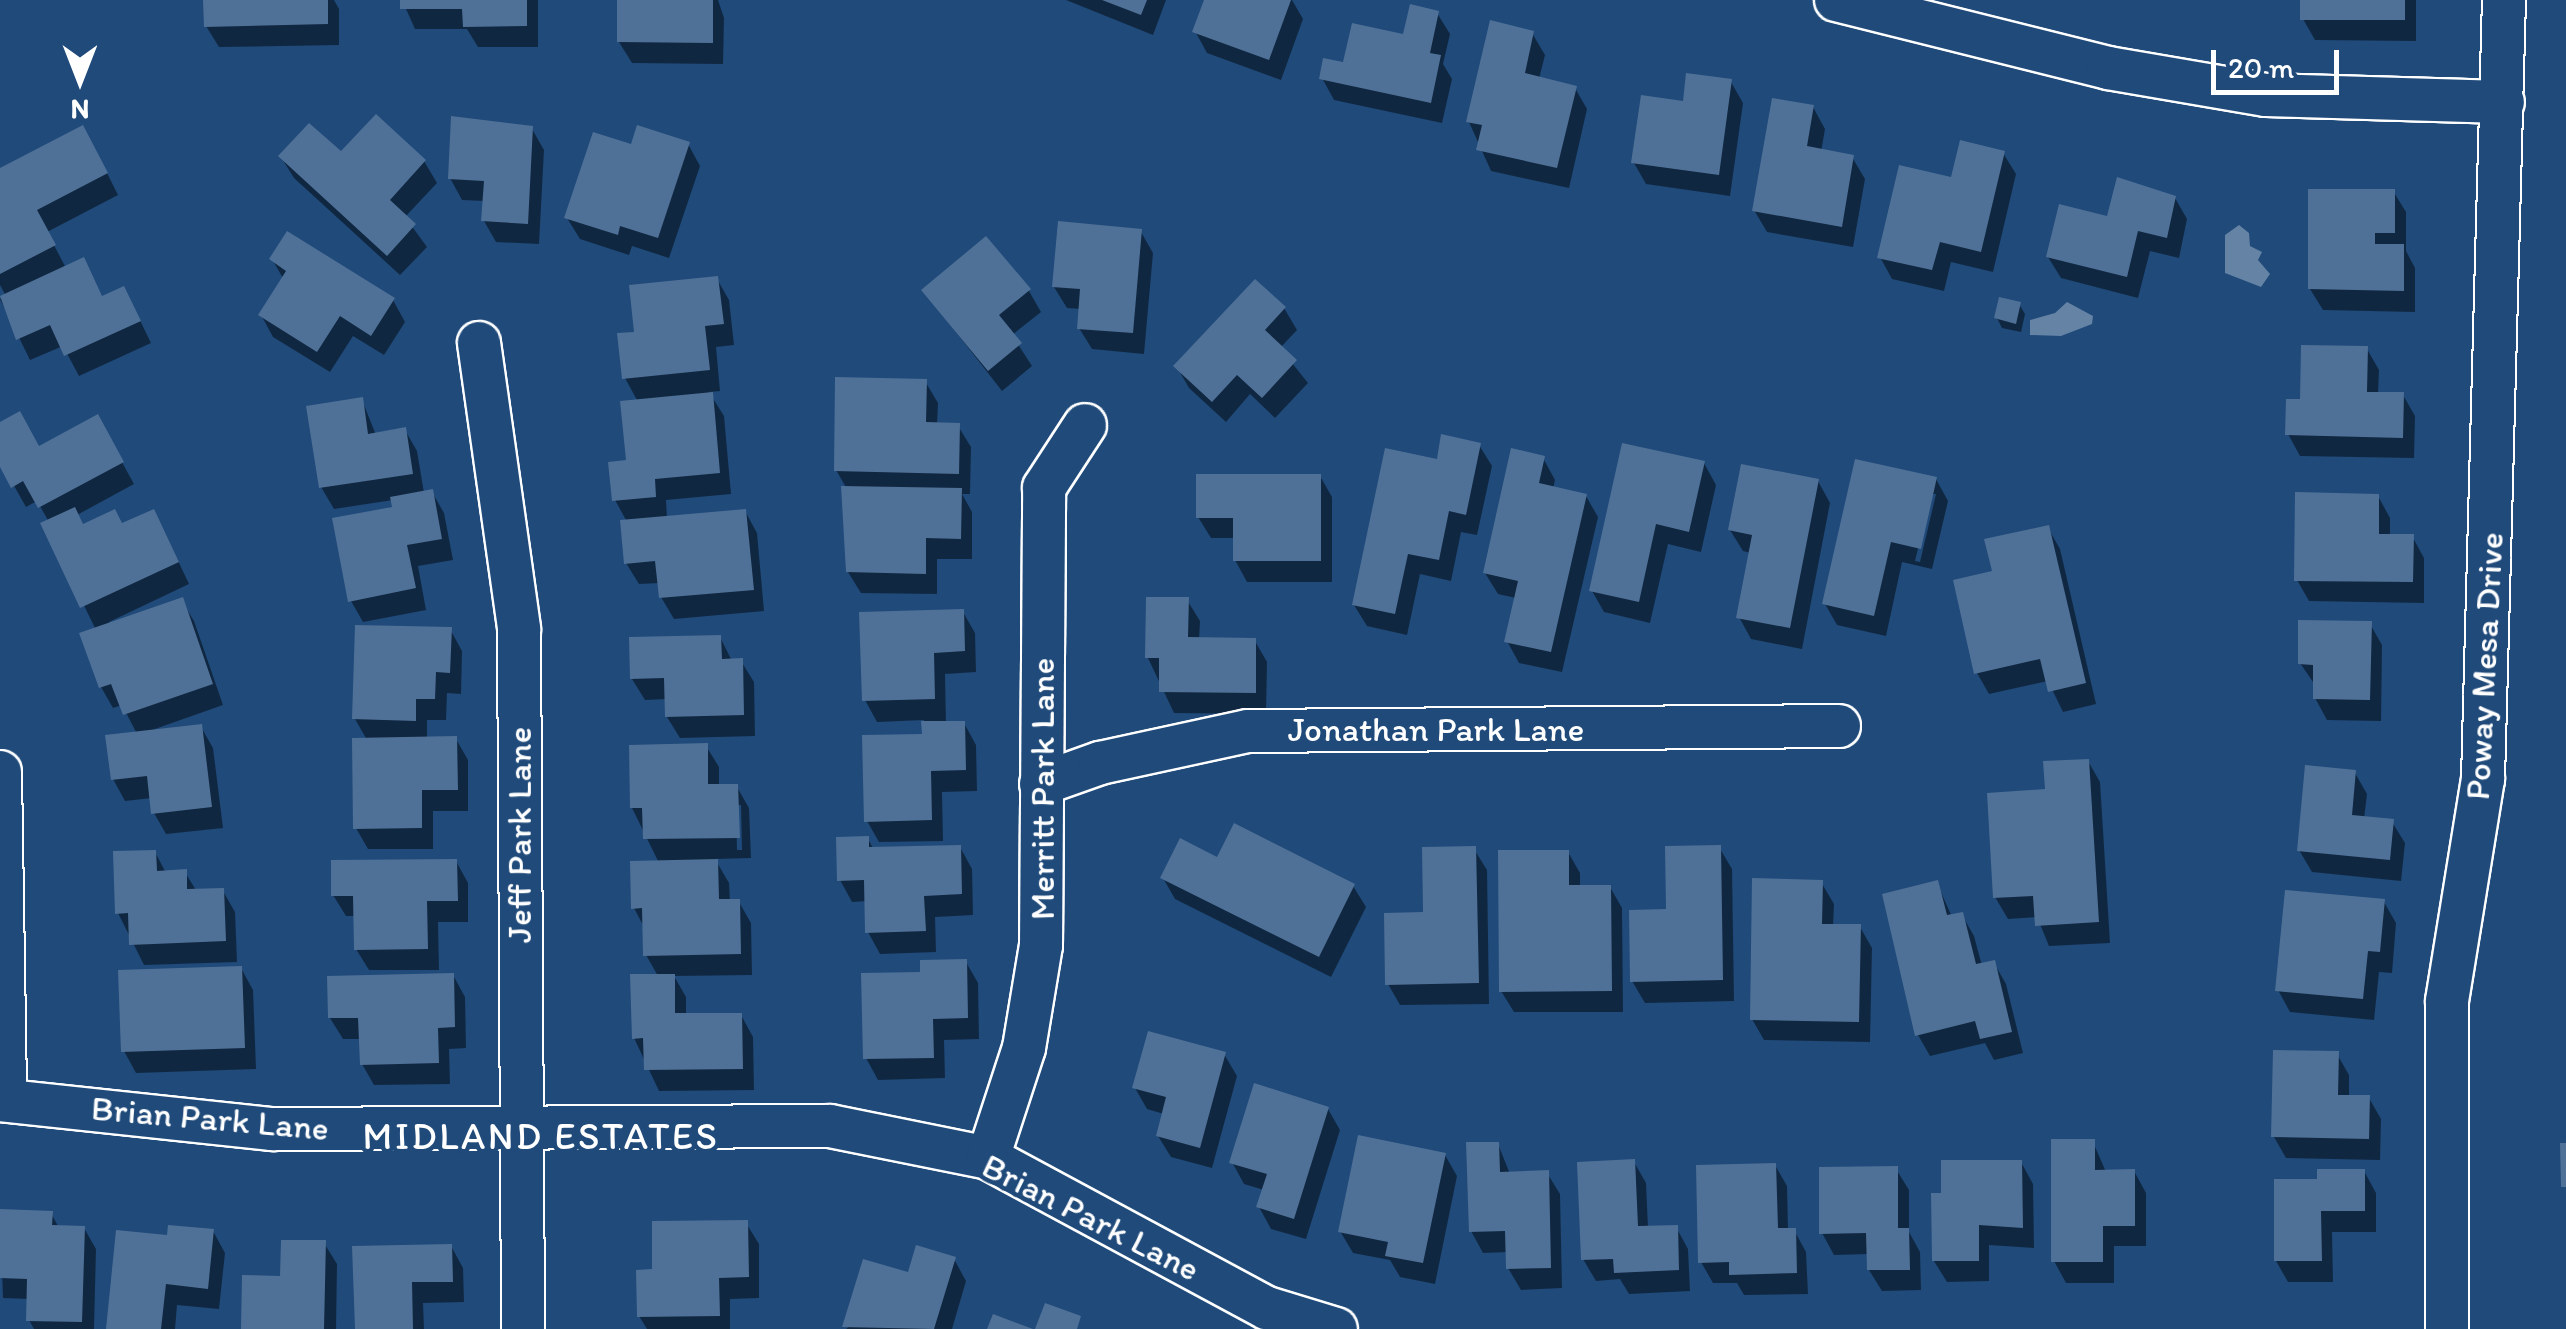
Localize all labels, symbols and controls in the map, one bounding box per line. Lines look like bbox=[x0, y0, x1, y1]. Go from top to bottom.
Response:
north arrow bbox=[30, 30, 130, 130]
scale bar bbox=[2216, 30, 2344, 92]
text: 20 m bbox=[2228, 49, 2294, 86]
text: N bbox=[71, 93, 89, 127]
street label: Poway Mesa Drive bbox=[2456, 532, 2512, 800]
street label: Merritt Park Lane bbox=[1021, 658, 1063, 920]
street label: Jonathan Park Lane bbox=[1287, 708, 1585, 750]
street label: Jeff Park Lane bbox=[498, 727, 540, 943]
street label: Brian Park Lane bbox=[90, 1087, 330, 1149]
district label: MIDLAND ESTATES bbox=[361, 1114, 721, 1160]
street label: Brian Park Lane bbox=[975, 1144, 1207, 1290]

